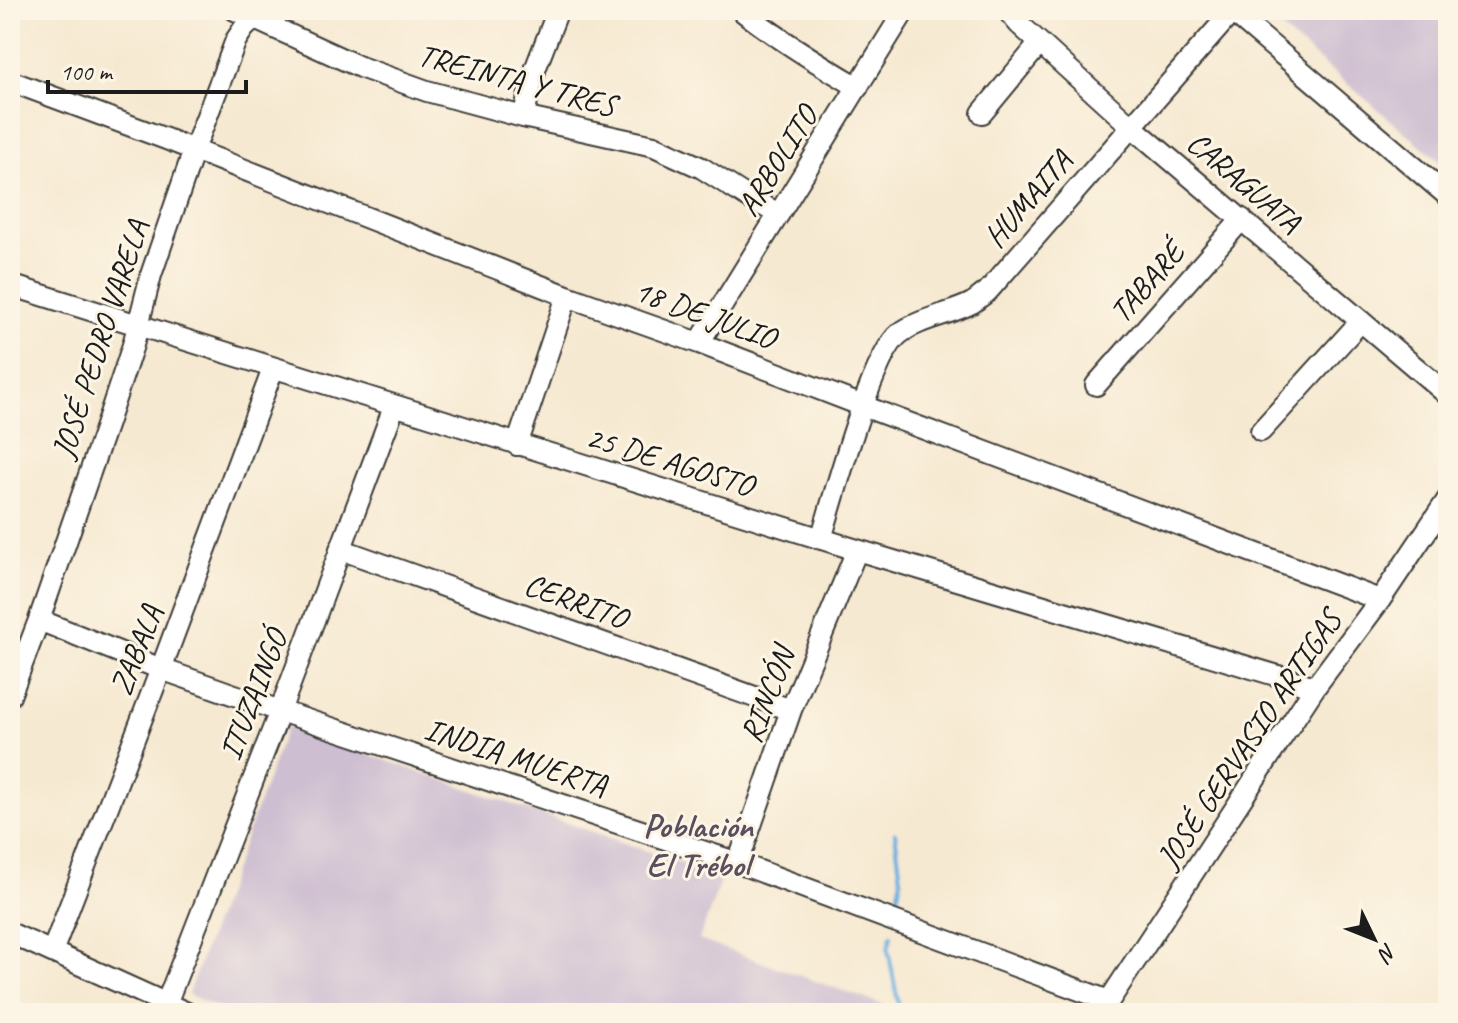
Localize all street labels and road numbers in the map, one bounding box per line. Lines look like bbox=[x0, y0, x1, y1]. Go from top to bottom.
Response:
street label: TREINTA Y TRES bbox=[414, 34, 625, 127]
street label: ARBOLITO bbox=[727, 96, 828, 224]
street label: CARAGUATA bbox=[1178, 122, 1310, 242]
street label: HUMAITA bbox=[975, 141, 1083, 256]
street label: JOSÉ PEDRO VARELA bbox=[42, 214, 158, 465]
street label: TABARÉ bbox=[1100, 230, 1196, 331]
street label: 18 DE JULIO bbox=[629, 270, 784, 360]
street label: 25 DE AGOSTO bbox=[581, 416, 762, 507]
street label: CERRITO bbox=[519, 564, 636, 640]
street label: ZABALA bbox=[100, 598, 172, 701]
street label: JOSÉ GERVASIO ARTIGAS bbox=[1146, 598, 1353, 877]
street label: ITUZAINGÓ bbox=[210, 621, 298, 766]
street label: RINCÓN bbox=[730, 637, 805, 748]
street label: INDIA MUERTA bbox=[420, 708, 613, 806]

